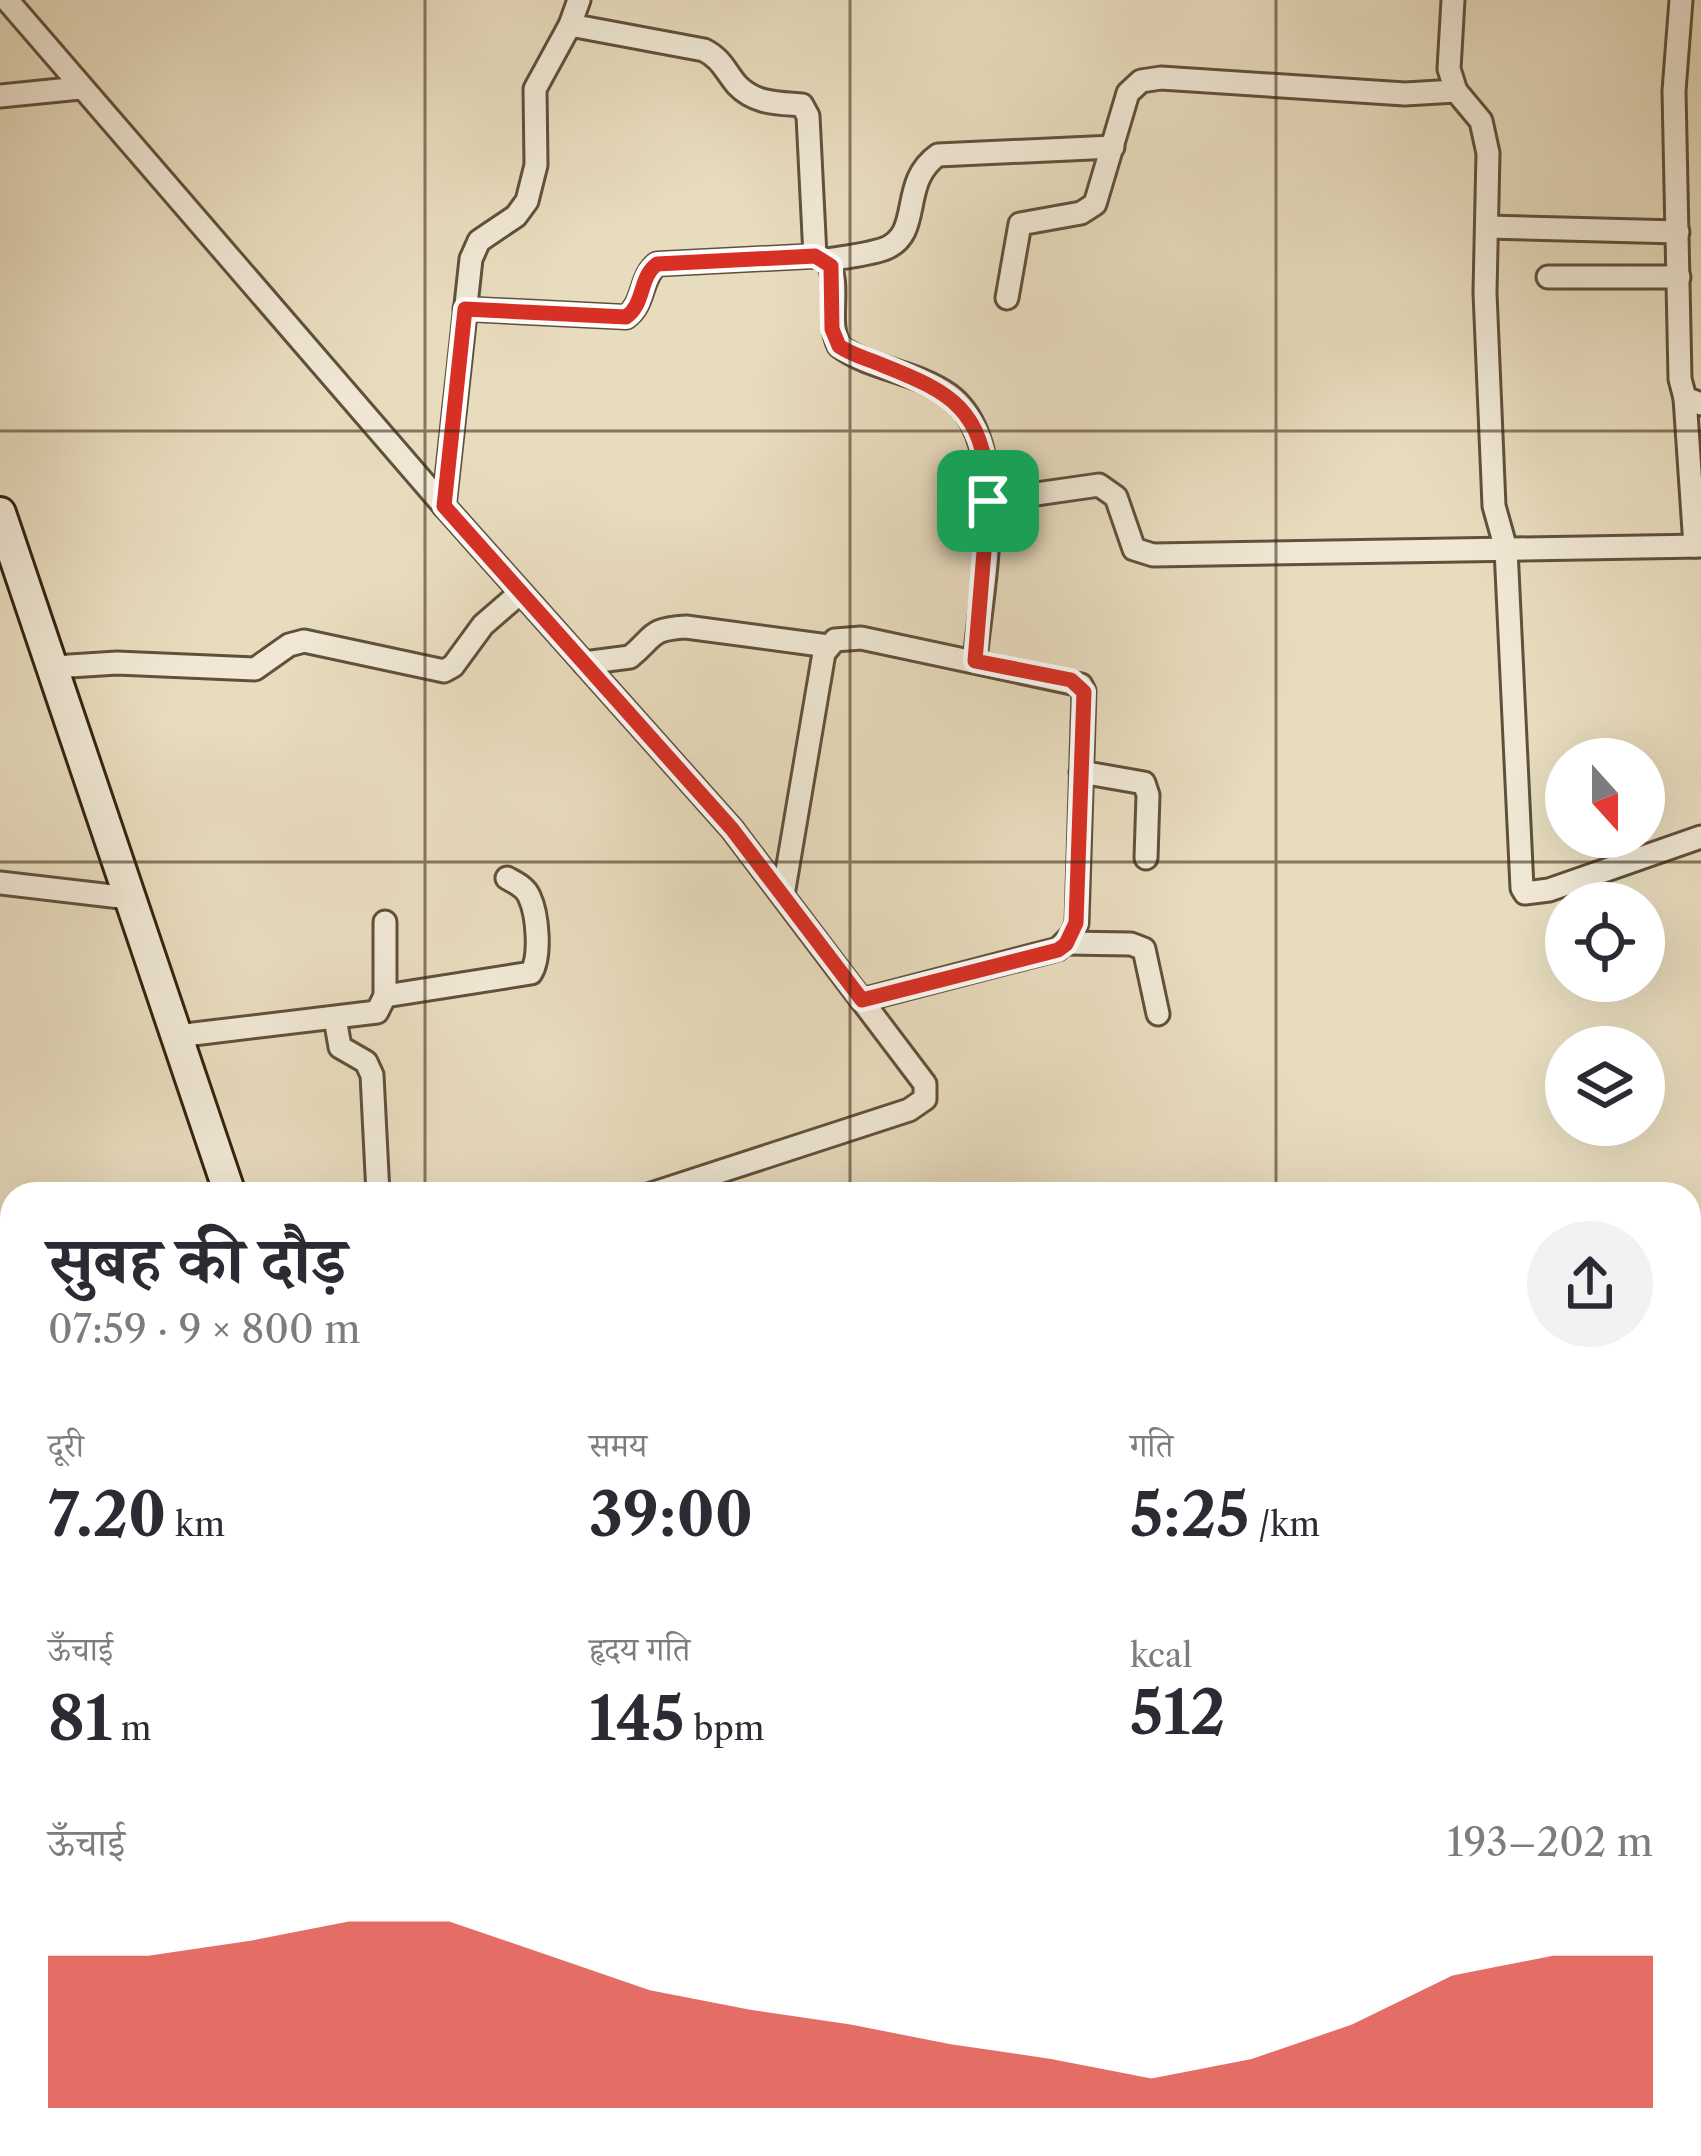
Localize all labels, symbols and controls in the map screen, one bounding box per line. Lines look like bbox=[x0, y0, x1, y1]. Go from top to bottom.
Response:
pin bbox=[937, 450, 1039, 552]
icon: arrive bbox=[955, 468, 1021, 534]
north arrow bbox=[1545, 738, 1665, 858]
map controls bbox=[1545, 738, 1665, 1146]
button: locate bbox=[1545, 882, 1665, 1002]
button: layers bbox=[1545, 1026, 1665, 1146]
text: सुबह की दौड़ bbox=[48, 1219, 346, 1300]
button: share bbox=[1527, 1221, 1653, 1347]
text: 07:59 · 9 × 800 m bbox=[48, 1305, 360, 1353]
text: दूरी bbox=[48, 1425, 84, 1466]
text: समय bbox=[589, 1425, 647, 1466]
text: गति bbox=[1130, 1425, 1173, 1466]
text: 7.20 bbox=[48, 1478, 166, 1552]
text: 39:00 bbox=[589, 1478, 753, 1552]
text: 5:25 bbox=[1130, 1478, 1250, 1552]
text: km bbox=[166, 1504, 225, 1545]
text: /km bbox=[1250, 1504, 1320, 1545]
text: ऊँचाई bbox=[48, 1629, 113, 1670]
text: हृदय गति bbox=[589, 1629, 690, 1670]
text: kcal bbox=[1130, 1635, 1192, 1676]
text: 512 bbox=[1130, 1676, 1226, 1750]
text: 81 bbox=[48, 1682, 112, 1756]
text: 145 bbox=[589, 1682, 685, 1756]
text: m bbox=[112, 1708, 151, 1749]
text: bpm bbox=[685, 1708, 764, 1749]
text: ऊँचाई bbox=[48, 1818, 125, 1866]
text: 193–202 m bbox=[1447, 1818, 1653, 1866]

